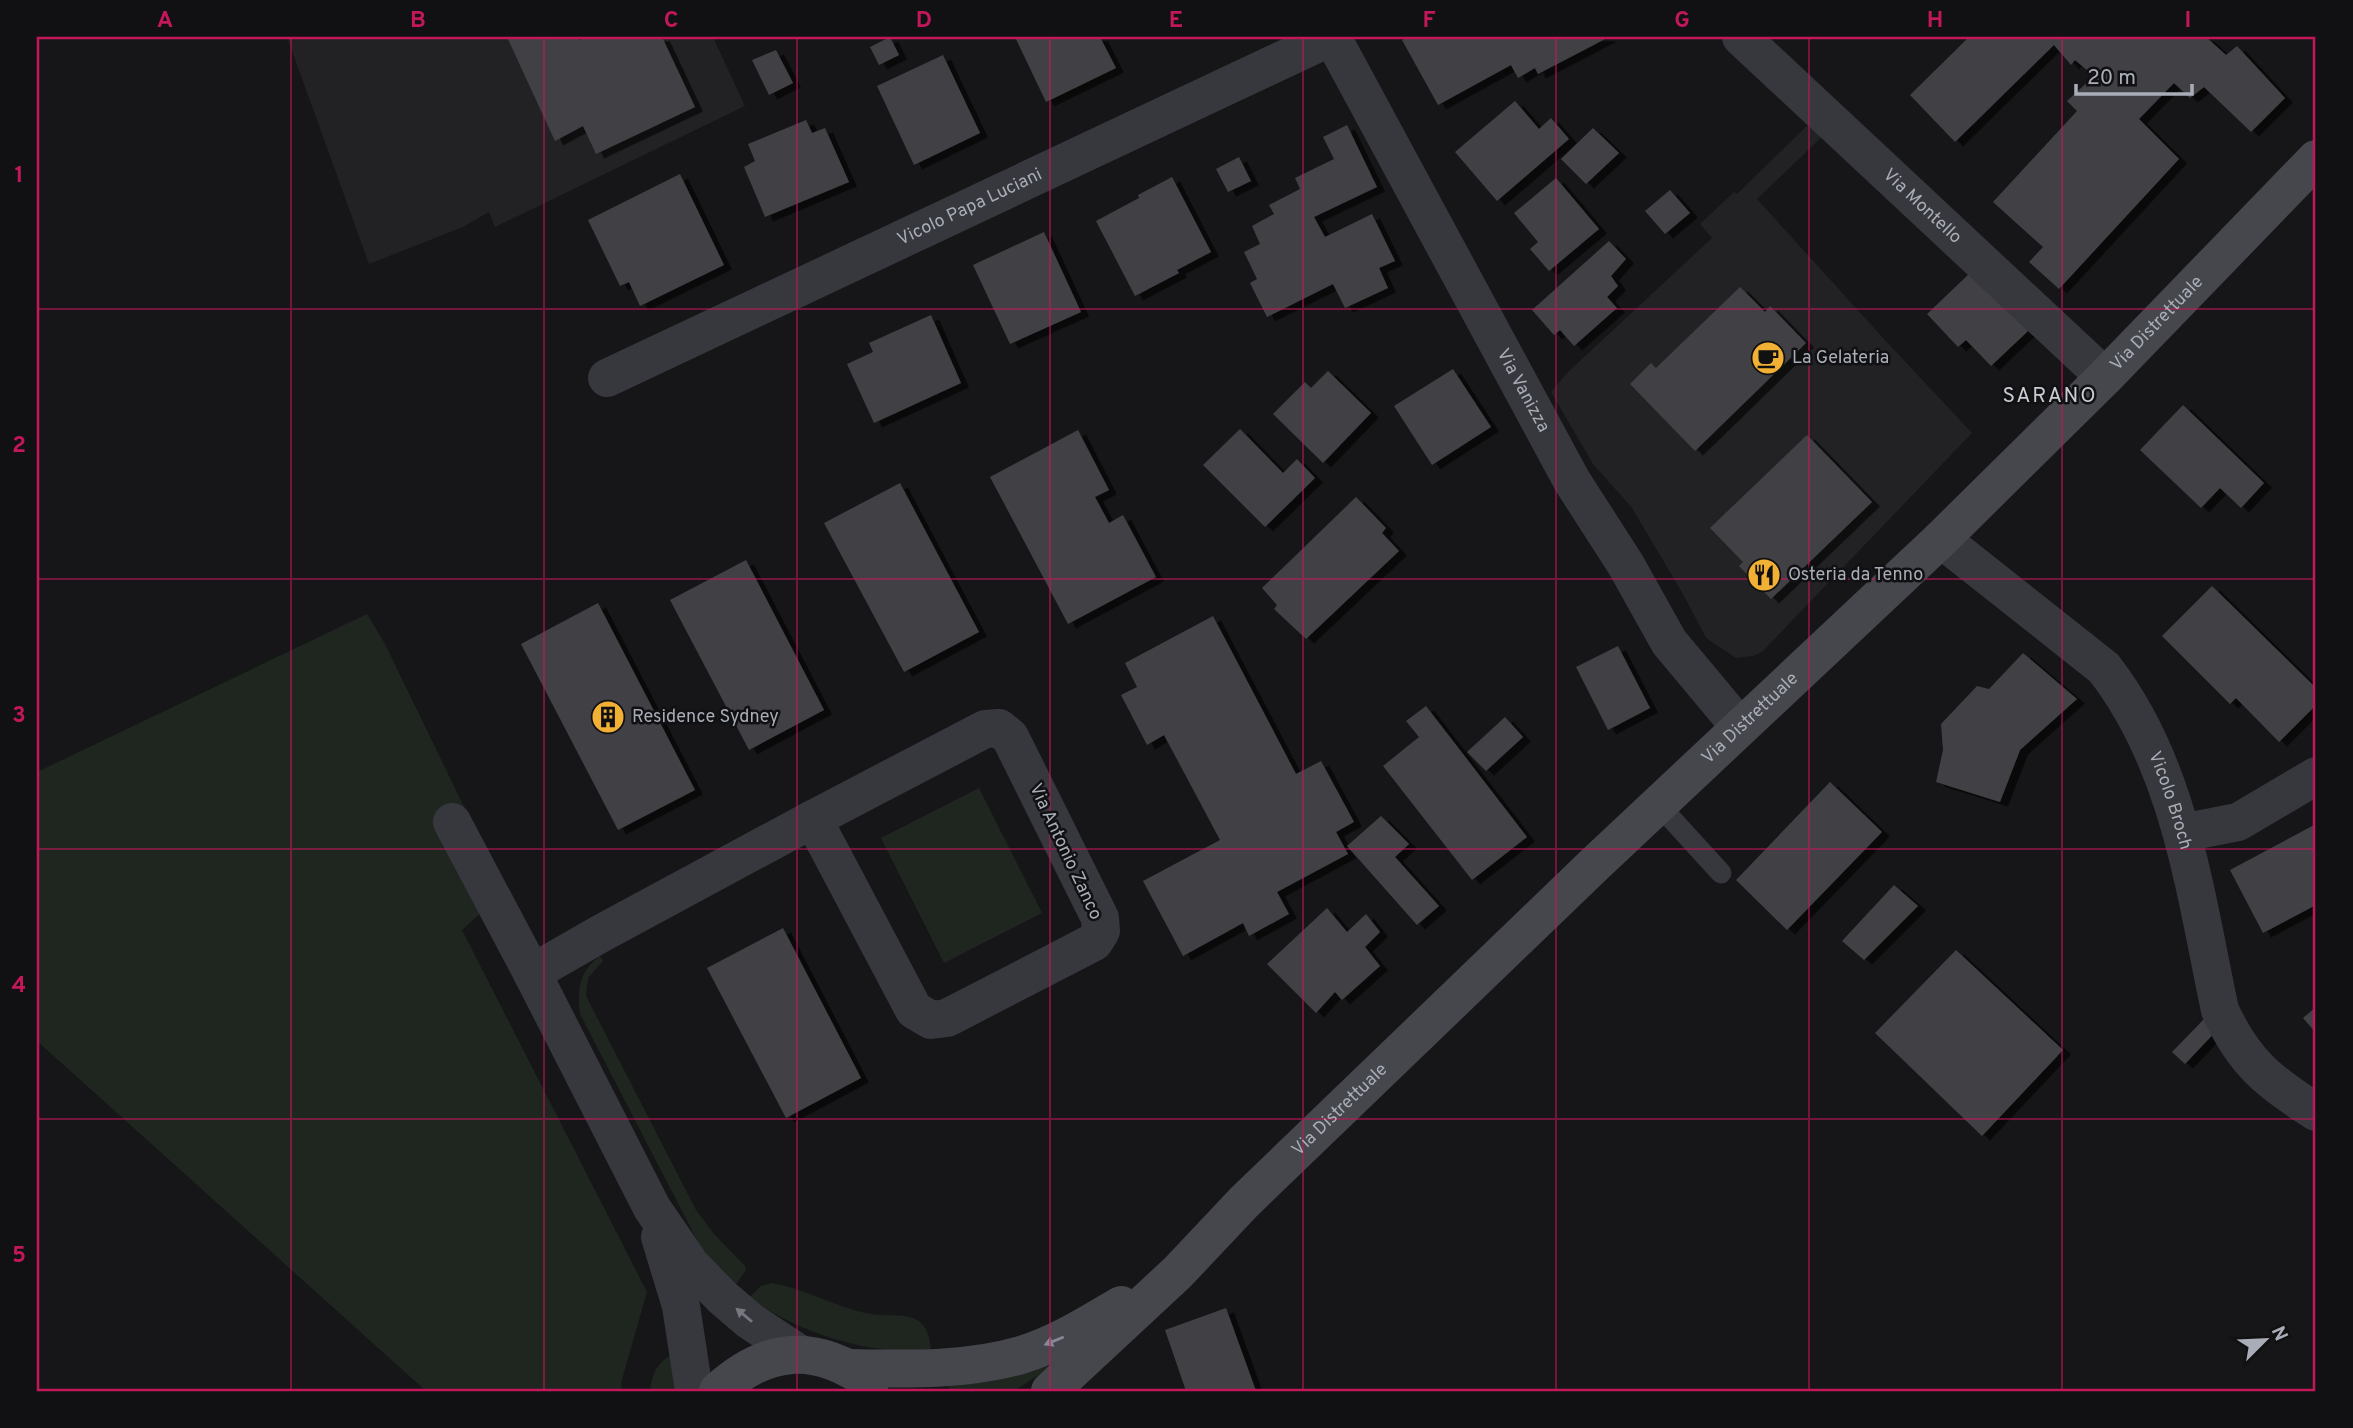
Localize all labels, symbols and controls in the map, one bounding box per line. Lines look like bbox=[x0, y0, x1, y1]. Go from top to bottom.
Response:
text: A bbox=[157, 7, 173, 36]
text: B bbox=[410, 7, 426, 36]
text: C bbox=[664, 7, 678, 36]
text: D bbox=[916, 7, 932, 36]
text: E bbox=[1169, 7, 1183, 36]
text: F bbox=[1422, 7, 1436, 36]
text: G bbox=[1674, 7, 1690, 36]
text: H bbox=[1927, 7, 1943, 36]
text: I bbox=[2185, 7, 2191, 36]
scale bar bbox=[2076, 52, 2192, 96]
text: 20 m bbox=[2087, 65, 2136, 92]
text: 1 bbox=[14, 162, 24, 191]
street label: Vicolo Papa Luciani bbox=[894, 163, 1046, 251]
street label: Via Montello bbox=[1878, 164, 1967, 249]
street label: Via Distrettuale bbox=[2105, 271, 2208, 376]
cafe icon: La Gelateria bbox=[1749, 339, 1787, 377]
street label: Via Vanizza bbox=[1491, 345, 1555, 437]
place label: La Gelateria bbox=[1792, 347, 1889, 370]
district label: SARANO bbox=[2002, 383, 2098, 410]
text: 2 bbox=[12, 432, 26, 461]
restaurant icon: Osteria da Tenno bbox=[1745, 556, 1783, 594]
place label: Osteria da Tenno bbox=[1788, 564, 1923, 587]
street label: Via Distrettuale bbox=[1697, 667, 1803, 769]
building icon: Residence Sydney bbox=[589, 698, 627, 736]
text: 3 bbox=[12, 702, 26, 731]
place label: Residence Sydney bbox=[632, 706, 779, 729]
street label: Vicolo Broch bbox=[2143, 748, 2197, 852]
street label: Via Antonio Zanco bbox=[1023, 780, 1107, 924]
text: 4 bbox=[12, 972, 26, 1001]
street label: Via Distrettuale bbox=[1287, 1058, 1393, 1161]
text: 5 bbox=[12, 1242, 26, 1271]
north arrow bbox=[2230, 1306, 2300, 1376]
one-way arrow bbox=[735, 1308, 753, 1323]
text: N bbox=[2265, 1323, 2292, 1345]
one-way arrow bbox=[1044, 1336, 1065, 1347]

